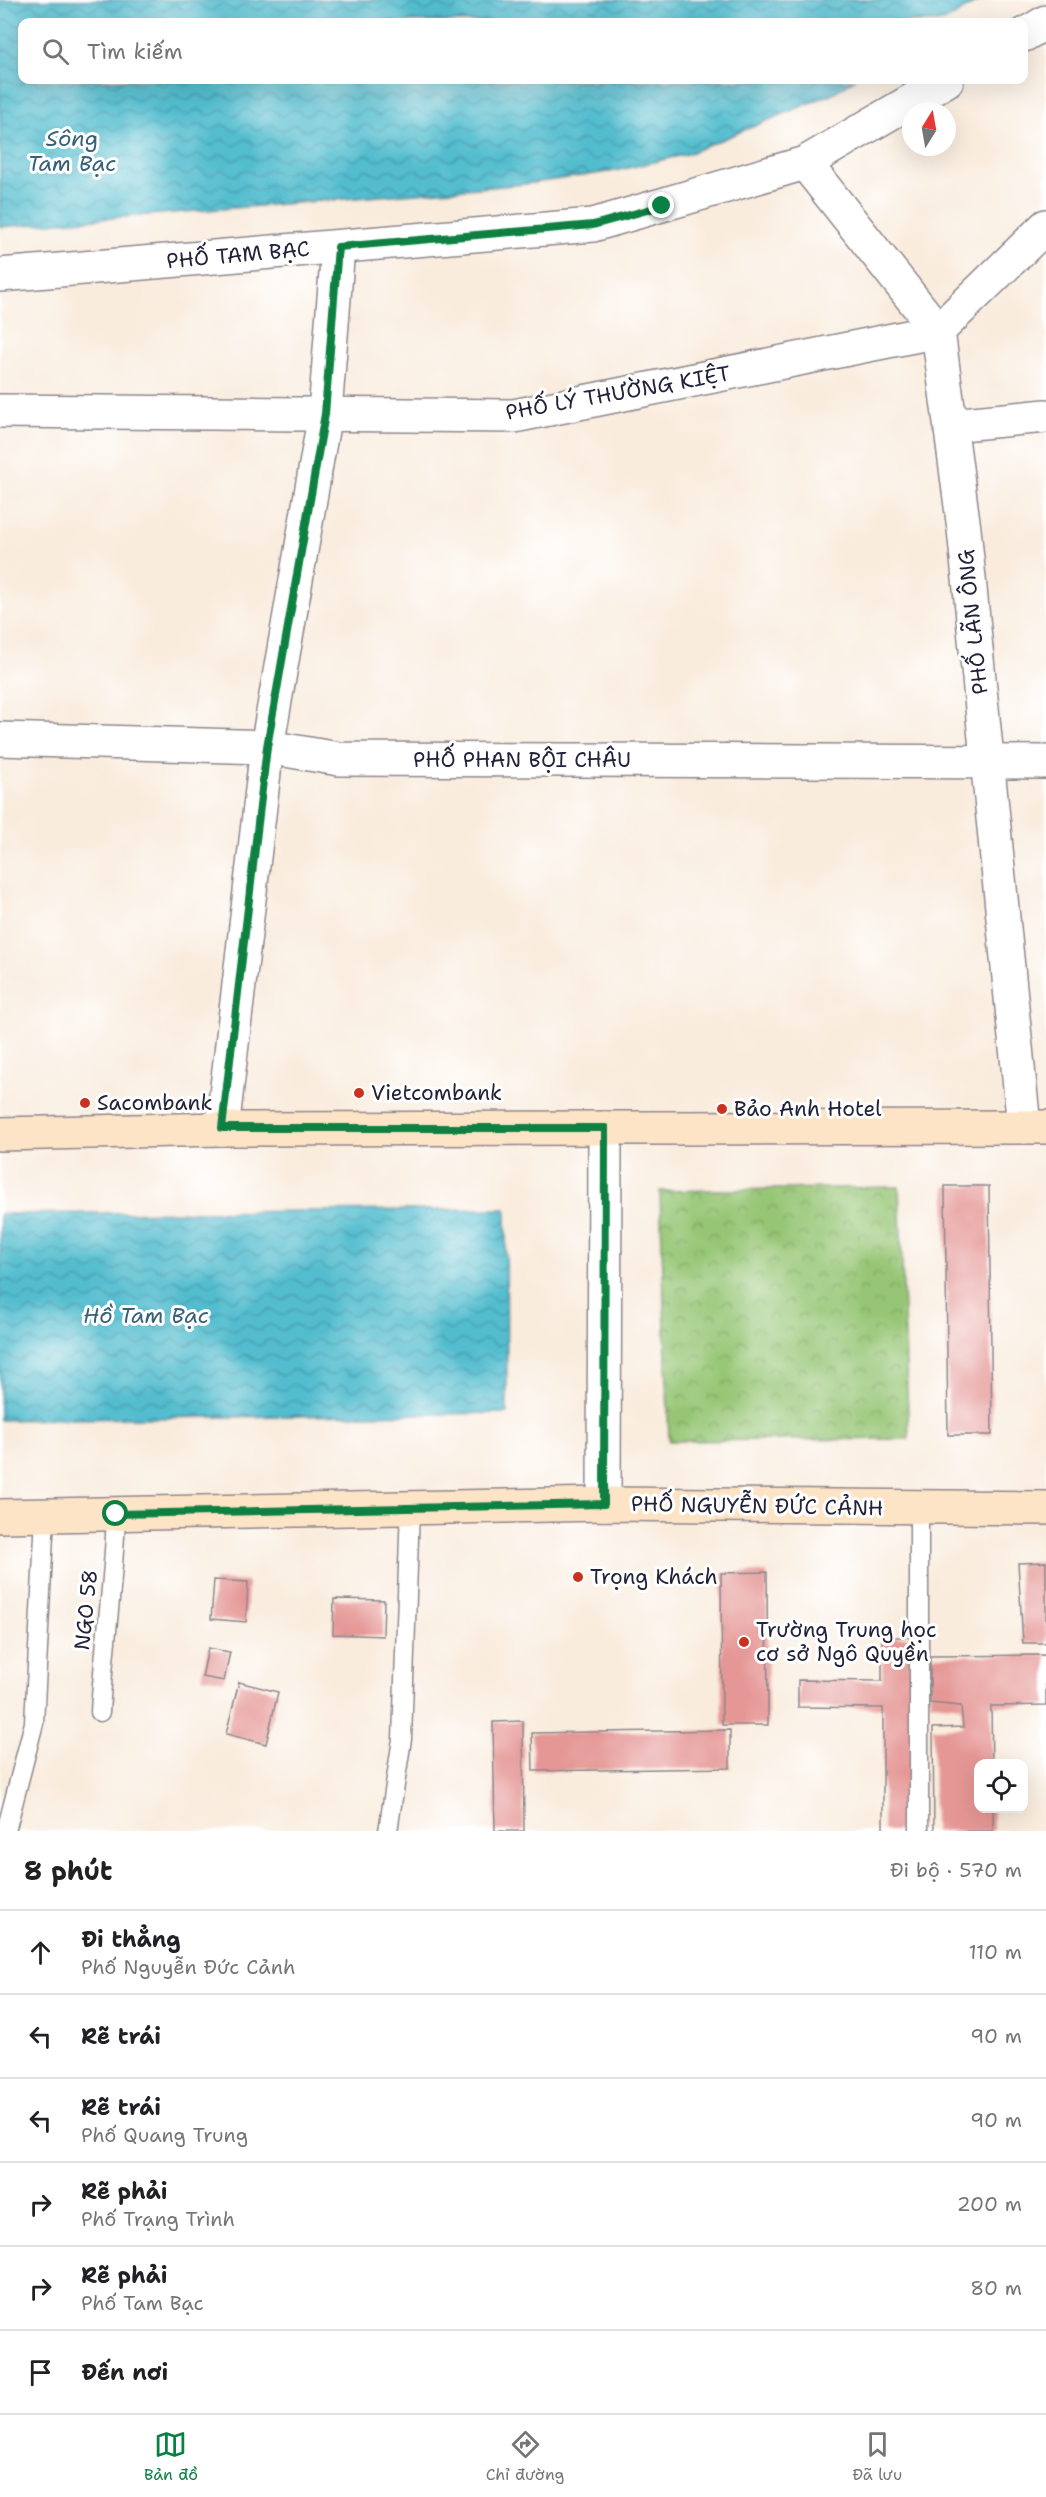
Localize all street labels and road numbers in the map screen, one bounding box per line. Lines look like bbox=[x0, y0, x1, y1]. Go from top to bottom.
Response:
street label: PHỐ TAM BẠC bbox=[165, 232, 311, 275]
street label: PHỐ LÝ THƯỜNG KIỆT bbox=[503, 356, 733, 427]
street label: PHỐ LÃN ÔNG bbox=[948, 548, 995, 696]
street label: PHỐ PHAN BỘI CHÂU bbox=[413, 743, 631, 774]
street label: PHỐ NGUYỄN ĐỨC CẢNH bbox=[631, 1486, 884, 1522]
street label: NGO 58 bbox=[68, 1568, 104, 1652]

